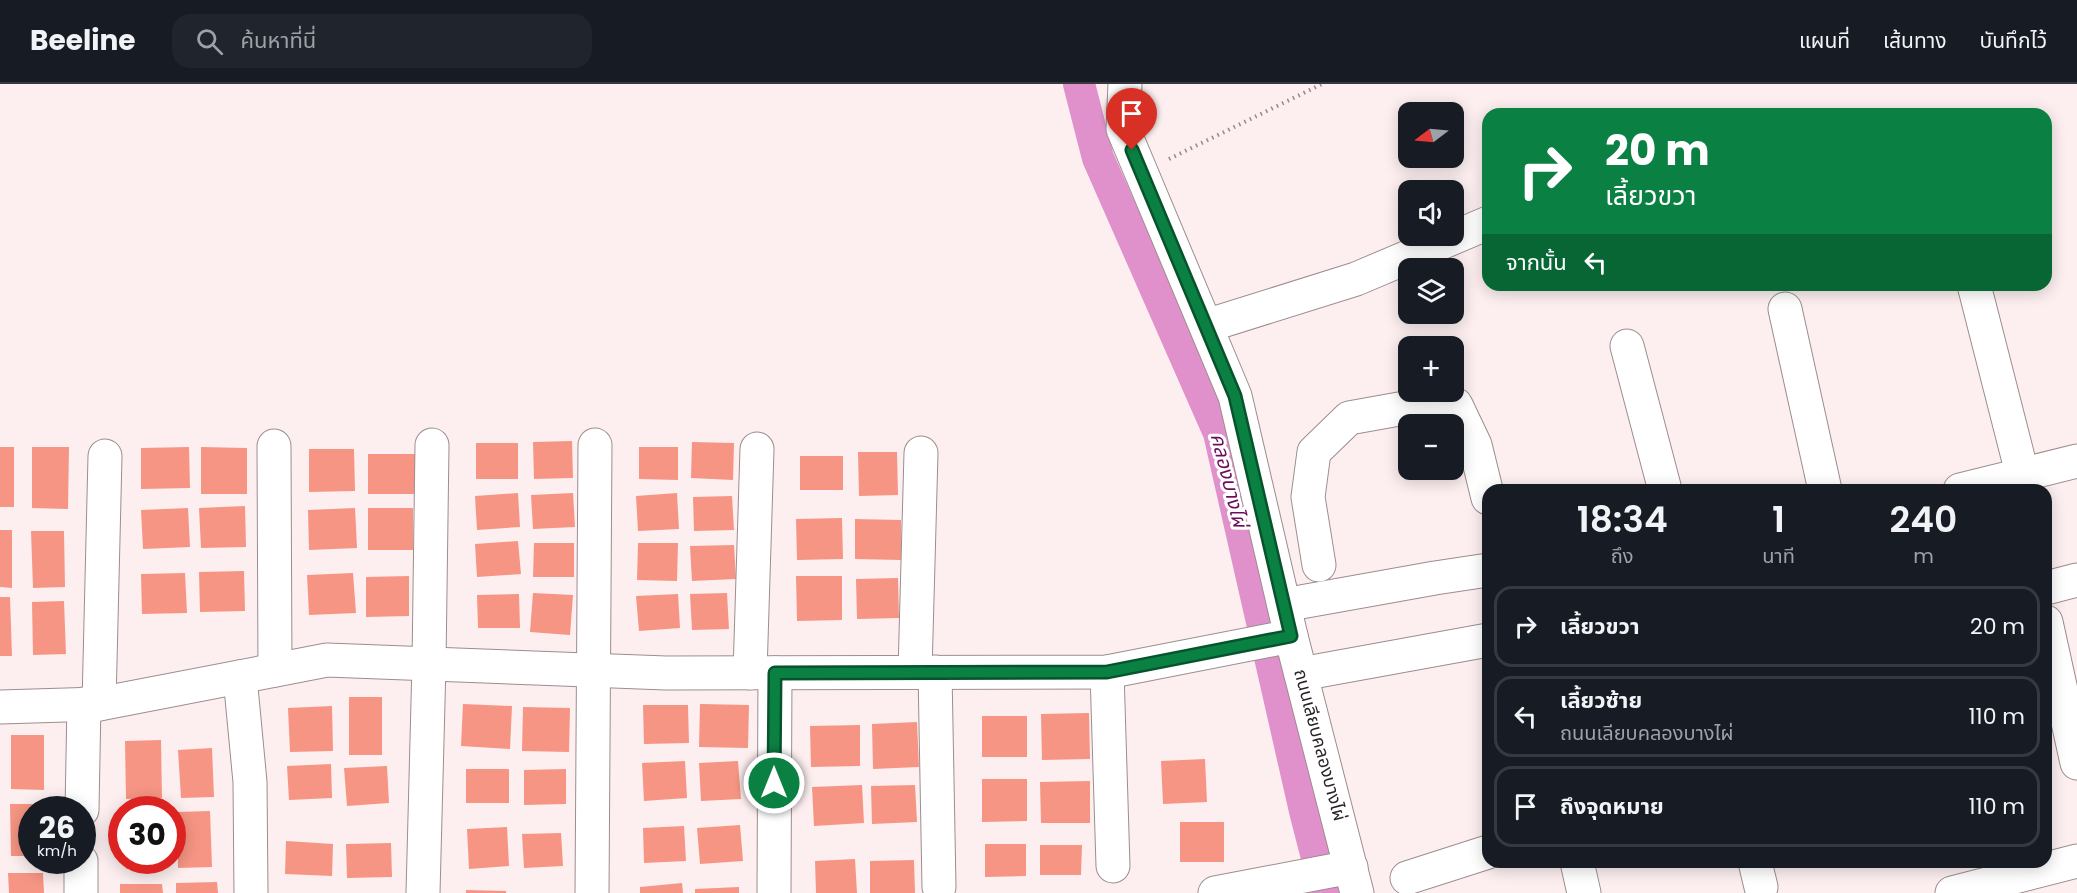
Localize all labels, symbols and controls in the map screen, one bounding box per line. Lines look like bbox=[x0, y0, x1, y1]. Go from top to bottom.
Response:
search box bbox=[172, 14, 592, 68]
text: Beeline bbox=[30, 21, 136, 60]
icon: search bbox=[193, 25, 226, 58]
text: ค้นหาที่นี่ bbox=[241, 25, 316, 56]
text: แผนที่ bbox=[1799, 26, 1850, 55]
text: เส้นทาง bbox=[1883, 26, 1947, 55]
text: บันทึกไว้ bbox=[1980, 26, 2047, 55]
pin bbox=[1106, 88, 1157, 150]
icon: arrive bbox=[1115, 97, 1148, 130]
north arrow bbox=[1398, 102, 1464, 168]
map controls bbox=[1398, 102, 1464, 480]
text: 20 m bbox=[1605, 121, 1710, 180]
icon: right bbox=[1506, 132, 1584, 210]
text: เลี้ยวขวา bbox=[1605, 177, 1696, 214]
button: sound bbox=[1398, 180, 1464, 246]
icon: left bbox=[1579, 246, 1612, 279]
text: จากนั้น bbox=[1506, 247, 1567, 278]
button: layers bbox=[1398, 258, 1464, 324]
button: + bbox=[1398, 336, 1464, 402]
button: − bbox=[1398, 414, 1464, 480]
water label: คลองบางไผ่ bbox=[1204, 430, 1255, 533]
text: 18:34 bbox=[1577, 494, 1668, 545]
text: 1 bbox=[1772, 494, 1785, 545]
text: 240 bbox=[1890, 494, 1957, 545]
text: ถึง bbox=[1611, 542, 1634, 570]
text: นาที bbox=[1762, 542, 1795, 570]
text: m bbox=[1913, 542, 1934, 570]
icon: right bbox=[1509, 610, 1542, 643]
text: เลี้ยวขวา bbox=[1560, 611, 1640, 642]
text: 20 m bbox=[1970, 611, 2025, 642]
street label: ถนนเลียบคลองบางไผ่ bbox=[1288, 666, 1353, 824]
text: เลี้ยวซ้าย bbox=[1560, 685, 1642, 716]
icon: left bbox=[1509, 700, 1542, 733]
text: 110 m bbox=[1969, 701, 2025, 732]
text: ถนนเลียบคลองบางไผ่ bbox=[1560, 719, 1734, 747]
position arrow bbox=[742, 751, 806, 815]
icon: arrive bbox=[1509, 790, 1542, 823]
text: ถึงจุดหมาย bbox=[1560, 791, 1664, 822]
text: 110 m bbox=[1969, 791, 2025, 822]
speed limit sign: 30 bbox=[108, 796, 186, 874]
text: 26 bbox=[39, 806, 75, 849]
text: km/h bbox=[37, 840, 77, 861]

